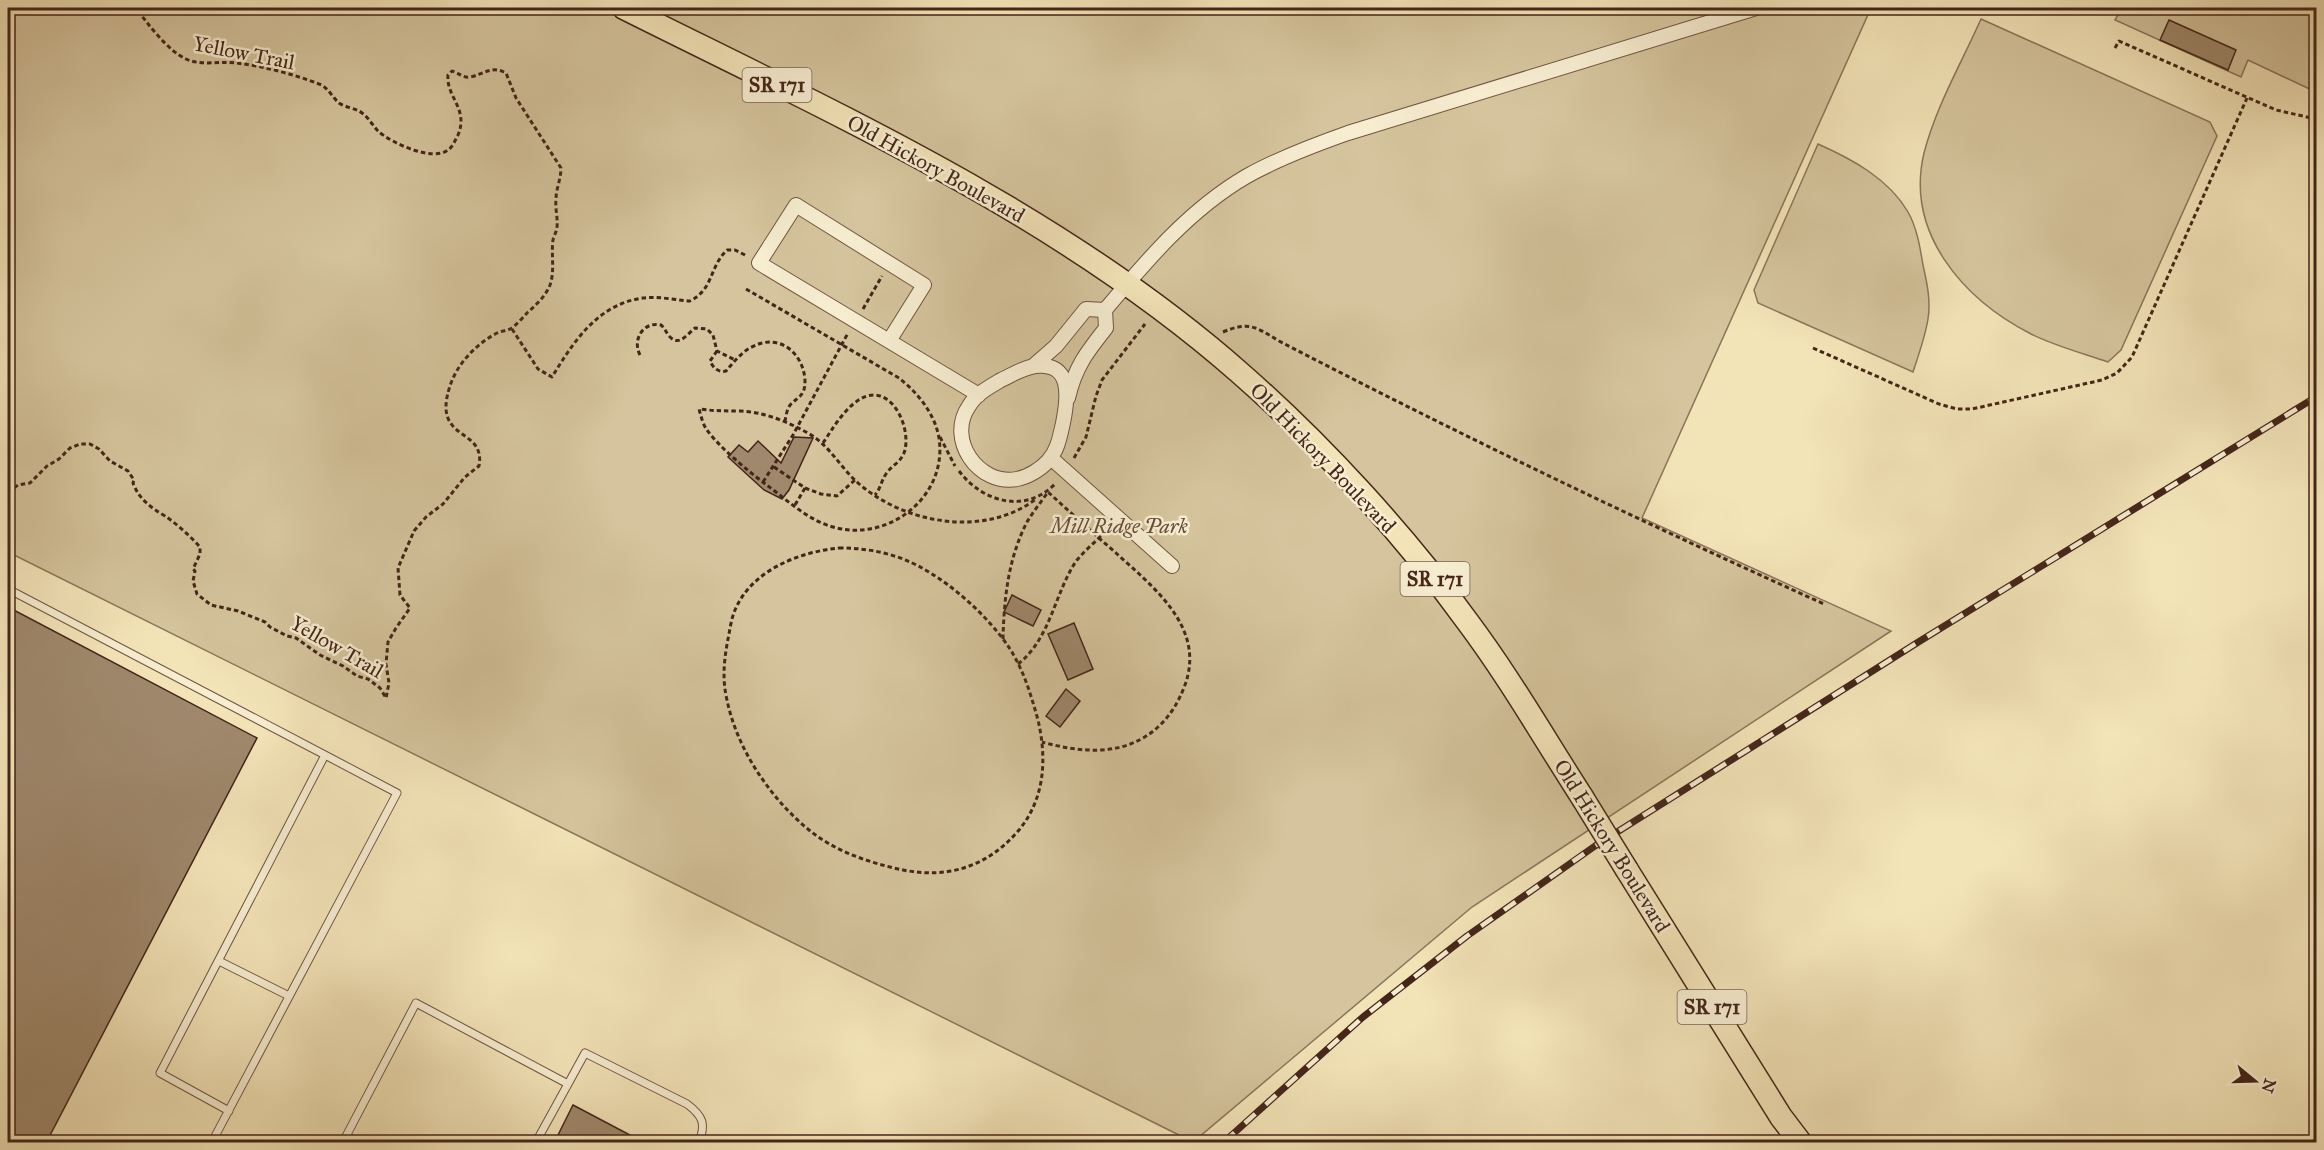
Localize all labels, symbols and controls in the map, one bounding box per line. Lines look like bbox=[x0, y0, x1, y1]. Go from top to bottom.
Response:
street label: Yellow Trail bbox=[191, 30, 297, 76]
road number: SR 171 bbox=[742, 68, 812, 102]
street label: Old Hickory Boulevard bbox=[843, 109, 1030, 229]
street label: Old Hickory Boulevard bbox=[1244, 377, 1402, 539]
park label: Mill Ridge Park bbox=[1048, 513, 1189, 539]
road number: SR 171 bbox=[1400, 562, 1470, 596]
street label: Yellow Trail bbox=[286, 610, 388, 684]
street label: Old Hickory Boulevard bbox=[1548, 755, 1676, 938]
road number: SR 171 bbox=[1678, 990, 1746, 1024]
north arrow bbox=[2225, 1051, 2285, 1111]
text: N bbox=[2257, 1076, 2280, 1096]

